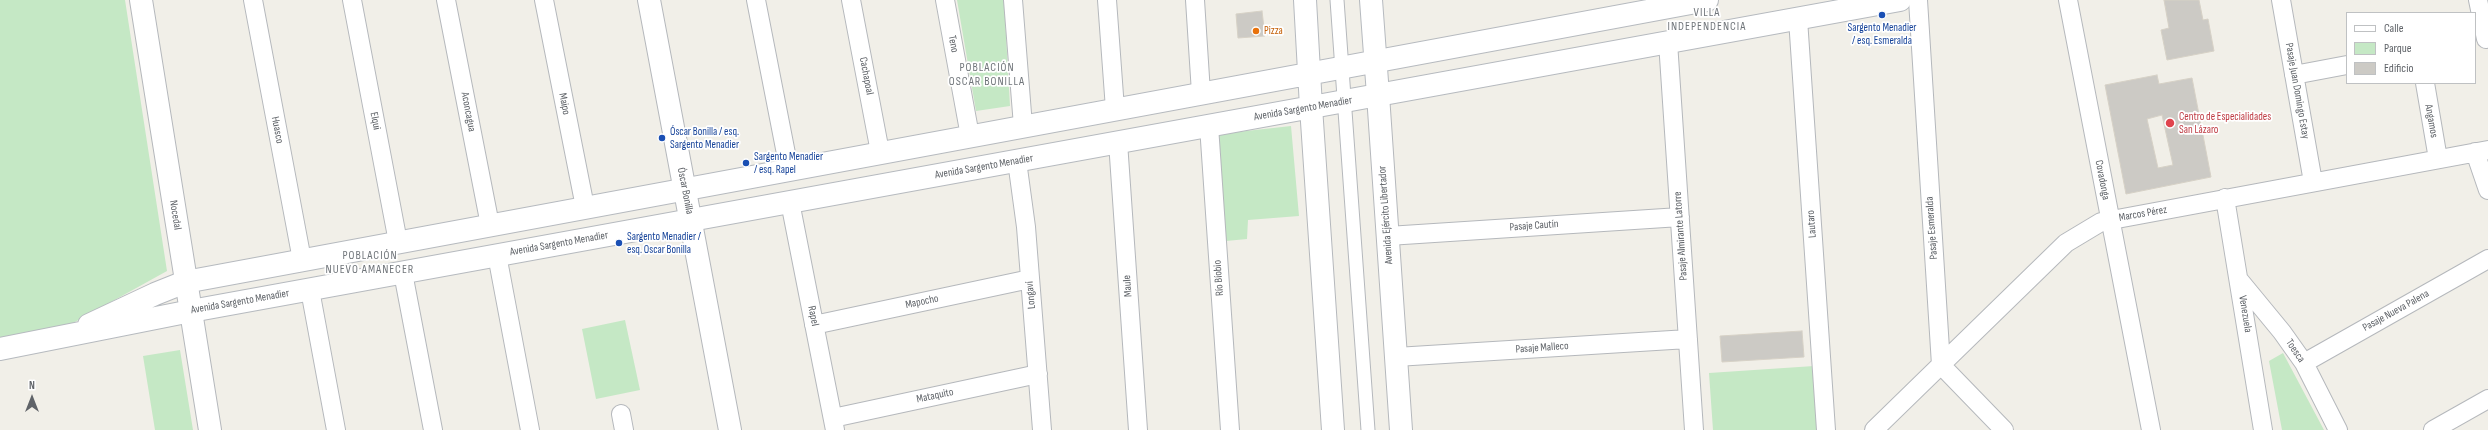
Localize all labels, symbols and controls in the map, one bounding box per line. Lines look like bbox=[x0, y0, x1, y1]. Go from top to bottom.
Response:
district label: VILLA INDEPENDENCIA bbox=[1668, 6, 1746, 34]
marker: Sargento Menadier / esq. Esmeralda bbox=[1877, 10, 1887, 20]
legend bbox=[2346, 12, 2476, 84]
place label: Sargento Menadier / esq. Esmeralda bbox=[1847, 21, 1917, 47]
text: Calle bbox=[2384, 21, 2404, 36]
place label: Pizza bbox=[1264, 24, 1283, 38]
marker: Pizza bbox=[1251, 26, 1261, 36]
street label: Teno bbox=[945, 34, 961, 54]
text: Parque bbox=[2384, 41, 2412, 56]
street label: Pasaje Juan Domingo Estay bbox=[2282, 42, 2312, 140]
street label: Cachapoal bbox=[856, 56, 876, 96]
district label: POBLACIÓN OSCAR BONILLA bbox=[949, 61, 1025, 89]
text: Edificio bbox=[2384, 61, 2413, 76]
street label: Aconcagua bbox=[458, 91, 478, 133]
street label: Maipo bbox=[555, 92, 573, 116]
street label: Avenida Sargento Menadier bbox=[1253, 94, 1353, 124]
street label: Angamos bbox=[2422, 103, 2440, 139]
place label: Centro de Especialidades San Lázaro bbox=[2179, 110, 2271, 136]
street label: Elqui bbox=[367, 111, 383, 131]
street label: Huasco bbox=[268, 115, 286, 145]
marker: Centro de Especialidades San Lázaro bbox=[2164, 117, 2176, 129]
place label: Óscar Bonilla / esq. Sargento Menadier bbox=[670, 125, 739, 151]
marker: Óscar Bonilla / esq. Sargento Menadier bbox=[657, 133, 667, 143]
place label: Sargento Menadier / esq. Rapel bbox=[754, 150, 823, 176]
street label: Avenida Sargento Menadier bbox=[934, 152, 1034, 182]
marker: Sargento Menadier / esq. Rapel bbox=[741, 158, 751, 168]
street label: Covadonga bbox=[2092, 159, 2112, 201]
street label: Avenida Ejército Libertador bbox=[1376, 165, 1396, 265]
street label: Óscar Bonilla bbox=[674, 167, 696, 215]
street label: Pasaje Almirante Latorre bbox=[1671, 191, 1691, 281]
street label: Pasaje Esmeralda bbox=[1923, 196, 1941, 260]
street label: Nocedal bbox=[166, 199, 184, 231]
street label: Marcos Pérez bbox=[2118, 203, 2168, 225]
street label: Lautaro bbox=[1804, 210, 1820, 238]
street label: Pasaje Cautín bbox=[1509, 218, 1559, 234]
street label: Avenida Sargento Menadier bbox=[509, 229, 609, 259]
place label: Sargento Menadier / esq. Oscar Bonilla bbox=[627, 230, 701, 256]
marker: Sargento Menadier / esq. Oscar Bonilla bbox=[614, 238, 624, 248]
district label: POBLACIÓN NUEVO AMANECER bbox=[326, 249, 414, 277]
street label: Río Bíobio bbox=[1211, 260, 1227, 296]
street label: Maule bbox=[1121, 275, 1135, 297]
street label: Longaví bbox=[1023, 281, 1039, 309]
street label: Avenida Sargento Menadier bbox=[190, 287, 290, 317]
street label: Pasaje Nueva Palena bbox=[2361, 287, 2431, 335]
street label: Mapocho bbox=[904, 292, 940, 312]
street label: Venezuela bbox=[2236, 294, 2254, 334]
street label: Rapel bbox=[805, 305, 821, 327]
street label: Toesca bbox=[2282, 337, 2308, 365]
street label: Pasaje Malleco bbox=[1515, 340, 1569, 356]
north arrow bbox=[12, 378, 52, 418]
text: N bbox=[29, 379, 35, 392]
street label: Mataquito bbox=[915, 386, 955, 406]

